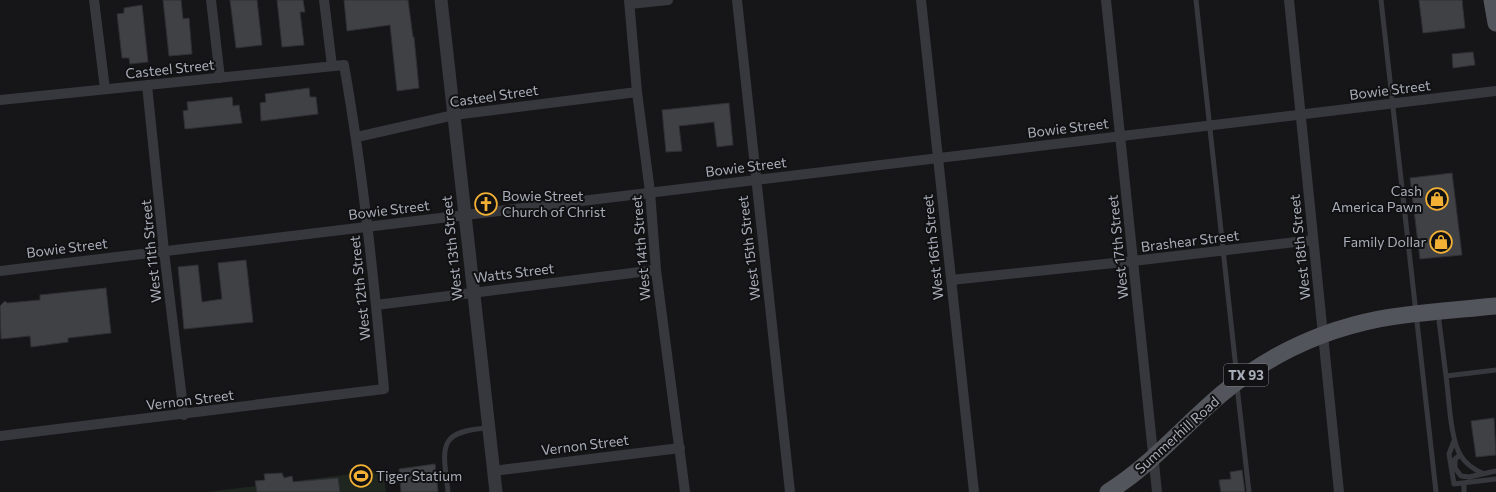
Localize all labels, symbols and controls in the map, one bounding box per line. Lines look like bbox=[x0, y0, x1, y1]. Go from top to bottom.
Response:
street label: Casteel Street bbox=[125, 55, 216, 82]
street label: Bowie Street bbox=[1348, 76, 1432, 103]
street label: Casteel Street bbox=[448, 81, 540, 110]
street label: Bowie Street bbox=[1026, 114, 1110, 141]
street label: Bowie Street bbox=[704, 153, 788, 180]
place label: Cash America Pawn bbox=[1331, 182, 1422, 215]
shop icon: Cash America Pawn bbox=[1424, 186, 1450, 212]
place label: Bowie Street Church of Christ bbox=[502, 187, 606, 220]
church icon: Bowie Street Church of Christ bbox=[473, 191, 499, 217]
street label: West 16th Street bbox=[918, 193, 946, 301]
street label: West 18th Street bbox=[1285, 193, 1313, 301]
street label: West 13th Street bbox=[438, 194, 465, 301]
street label: West 14th Street bbox=[627, 194, 654, 302]
street label: West 15th Street bbox=[734, 194, 763, 301]
street label: West 17th Street bbox=[1104, 194, 1131, 300]
street label: Bowie Street bbox=[347, 196, 431, 223]
street label: West 11th Street bbox=[137, 198, 164, 303]
street label: Brashear Street bbox=[1140, 226, 1240, 255]
shop icon: Family Dollar bbox=[1428, 229, 1454, 255]
place label: Family Dollar bbox=[1343, 233, 1426, 250]
street label: Bowie Street bbox=[25, 234, 109, 261]
street label: West 12th Street bbox=[346, 235, 373, 341]
street label: Watts Street bbox=[473, 259, 555, 286]
road number: TX 93 bbox=[1224, 364, 1268, 386]
street label: Vernon Street bbox=[145, 386, 235, 413]
street label: Summerhill Road bbox=[1131, 392, 1222, 477]
street label: Vernon Street bbox=[540, 431, 630, 458]
sports icon: Tiger Statium bbox=[348, 463, 374, 489]
place label: Tiger Statium bbox=[376, 467, 462, 484]

